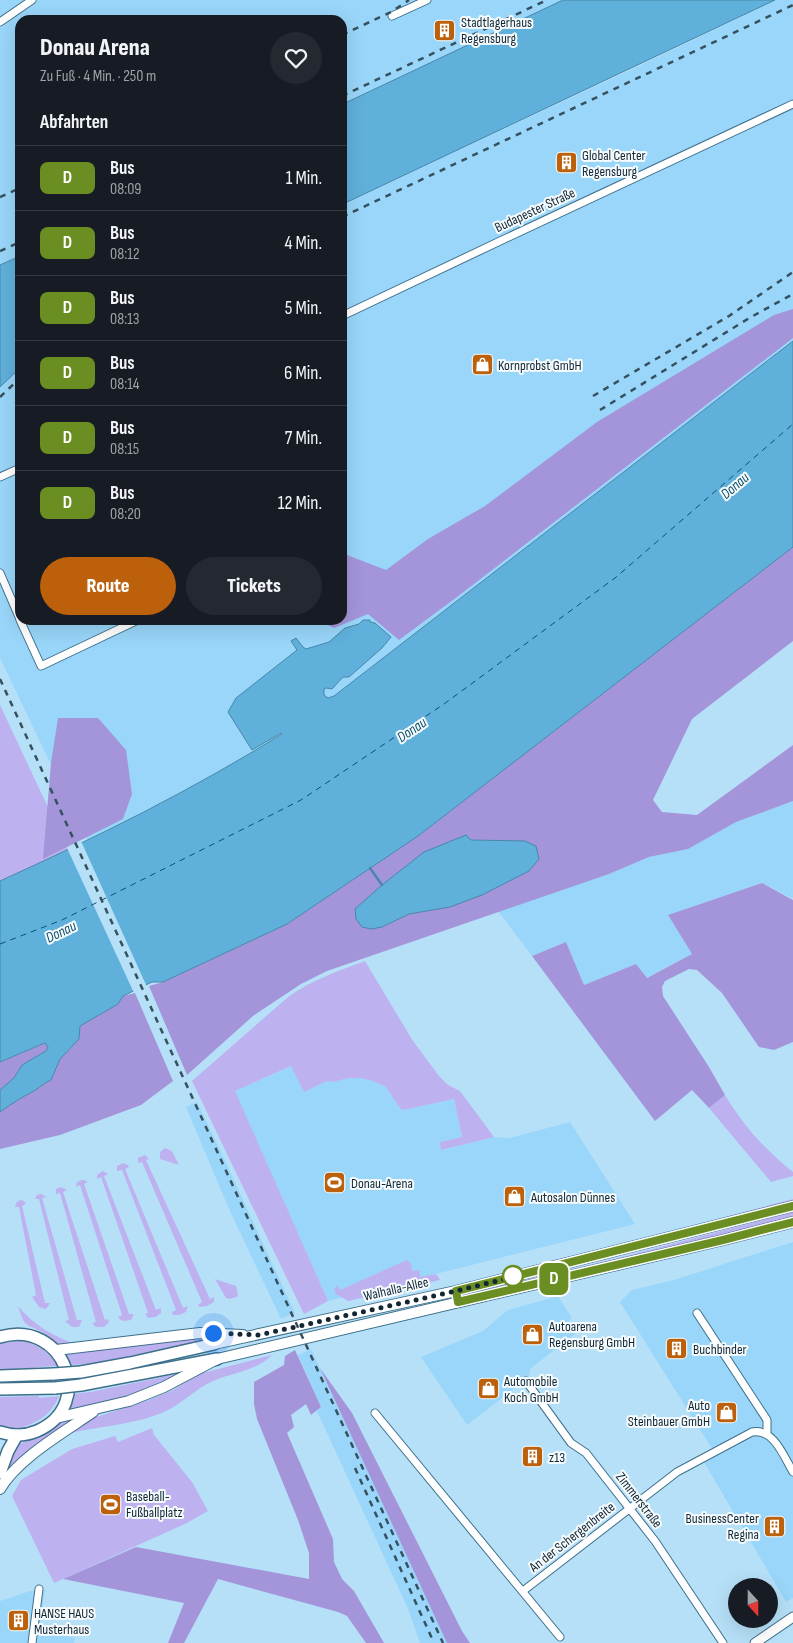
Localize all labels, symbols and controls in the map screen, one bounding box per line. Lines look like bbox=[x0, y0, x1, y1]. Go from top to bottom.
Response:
place label: Stadtlagerhaus Regensburg bbox=[461, 14, 532, 47]
building icon: Stadtlagerhaus Regensburg bbox=[433, 18, 457, 42]
button: heart bbox=[270, 32, 322, 84]
text: Donau Arena bbox=[40, 33, 150, 62]
text: Zu Fuß · 4 Min. · 250 m bbox=[40, 67, 156, 86]
text: Abfahrten bbox=[40, 111, 108, 134]
place label: Global Center Regensburg bbox=[582, 147, 646, 180]
building icon: Global Center Regensburg bbox=[554, 151, 578, 175]
text: Bus bbox=[110, 157, 135, 180]
text: D bbox=[63, 167, 72, 188]
text: 1 Min. bbox=[286, 167, 322, 190]
text: 08:09 bbox=[110, 180, 141, 199]
street label: Budapester Straße bbox=[492, 184, 578, 236]
text: Bus bbox=[110, 222, 135, 245]
text: D bbox=[63, 232, 72, 253]
text: 4 Min. bbox=[284, 232, 322, 255]
text: 08:12 bbox=[110, 245, 140, 264]
text: Bus bbox=[110, 287, 135, 310]
text: D bbox=[63, 297, 72, 318]
text: 5 Min. bbox=[285, 297, 322, 320]
text: 08:13 bbox=[110, 310, 139, 329]
text: Bus bbox=[110, 352, 135, 375]
shop icon: Kornprobst GmbH bbox=[470, 353, 494, 377]
place label: Kornprobst GmbH bbox=[498, 357, 582, 374]
text: D bbox=[63, 362, 72, 383]
text: 6 Min. bbox=[284, 362, 322, 385]
text: 08:14 bbox=[110, 375, 139, 394]
text: Bus bbox=[110, 417, 135, 440]
text: D bbox=[63, 427, 72, 448]
text: 7 Min. bbox=[285, 427, 322, 450]
text: 08:15 bbox=[110, 440, 139, 459]
water label: Donau bbox=[717, 468, 754, 504]
text: Bus bbox=[110, 482, 135, 505]
text: D bbox=[63, 492, 72, 513]
text: 12 Min. bbox=[278, 492, 322, 515]
text: 08:20 bbox=[110, 505, 141, 524]
button: Route bbox=[40, 557, 176, 615]
button: Tickets bbox=[186, 557, 322, 615]
water label: Donau bbox=[393, 713, 431, 747]
water label: Donau bbox=[43, 916, 80, 948]
sports icon: Donau-Arena bbox=[323, 1171, 347, 1195]
place label: Donau-Arena bbox=[351, 1175, 413, 1192]
shop icon: Autosalon Dünnes bbox=[503, 1185, 527, 1209]
place label: Autosalon Dünnes bbox=[530, 1189, 615, 1206]
line badge: D bbox=[538, 1263, 570, 1295]
unlabelled marker bbox=[502, 1265, 524, 1287]
text: D bbox=[549, 1268, 559, 1289]
street label: Walhalla-Allee bbox=[362, 1273, 430, 1305]
place label: Autoarena Regensburg GmbH bbox=[548, 1318, 635, 1351]
your location bbox=[201, 1321, 226, 1346]
shop icon: Autoarena Regensburg GmbH bbox=[521, 1322, 545, 1346]
building icon: Buchbinder bbox=[665, 1337, 689, 1361]
place label: Buchbinder bbox=[693, 1341, 747, 1358]
place label: Automobile Koch GmbH bbox=[503, 1373, 559, 1406]
shop icon: Automobile Koch GmbH bbox=[476, 1377, 500, 1401]
place label: Auto Steinbauer GmbH bbox=[628, 1397, 710, 1430]
shop icon: Auto Steinbauer GmbH bbox=[714, 1401, 738, 1425]
building icon: z13 bbox=[521, 1445, 545, 1469]
place label: z13 bbox=[549, 1449, 565, 1466]
street label: Zimmerstraße bbox=[612, 1469, 666, 1531]
place label: Baseball- Fußballplatz bbox=[126, 1488, 183, 1521]
sports icon: Baseball- Fußballplatz bbox=[98, 1492, 122, 1516]
street label: An der Schergenbreite bbox=[525, 1498, 618, 1576]
place label: BusinessCenter Regina bbox=[686, 1510, 759, 1543]
building icon: BusinessCenter Regina bbox=[763, 1514, 787, 1538]
north arrow bbox=[728, 1578, 778, 1628]
map controls bbox=[728, 1578, 778, 1628]
place label: HANSE HAUS Musterhaus bbox=[34, 1605, 94, 1638]
building icon: HANSE HAUS Musterhaus bbox=[6, 1609, 30, 1633]

